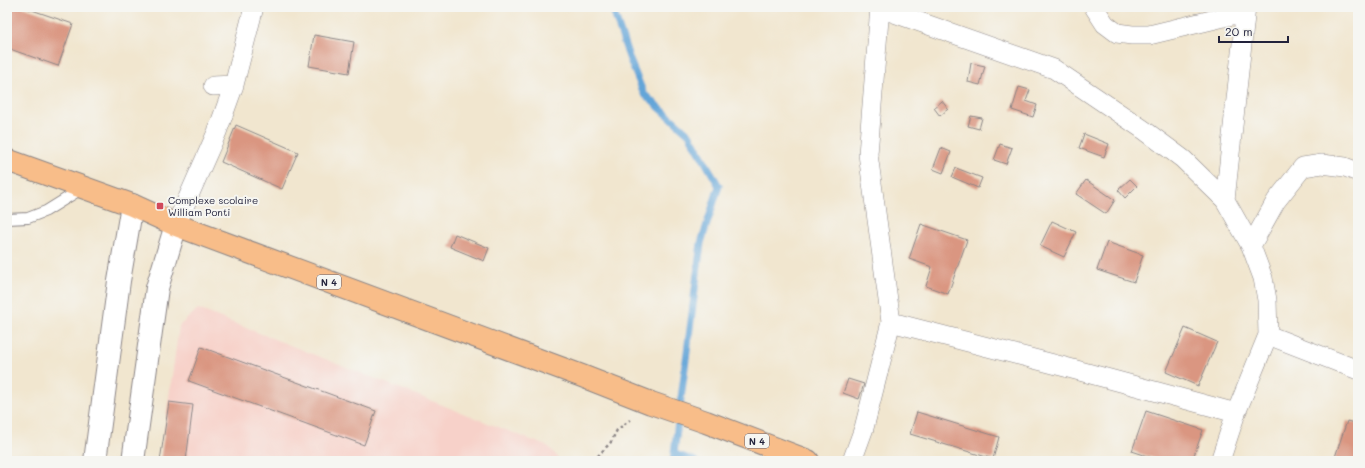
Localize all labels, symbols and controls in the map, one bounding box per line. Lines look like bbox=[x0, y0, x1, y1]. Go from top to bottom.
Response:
scale bar bbox=[1219, 18, 1288, 44]
text: 20 m bbox=[1225, 23, 1253, 39]
place label: Complexe scolaire William Ponti bbox=[168, 193, 258, 219]
marker: Complexe scolaire William Ponti bbox=[155, 201, 165, 211]
road number: N 4 bbox=[317, 275, 341, 289]
road number: N 4 bbox=[745, 434, 769, 448]

